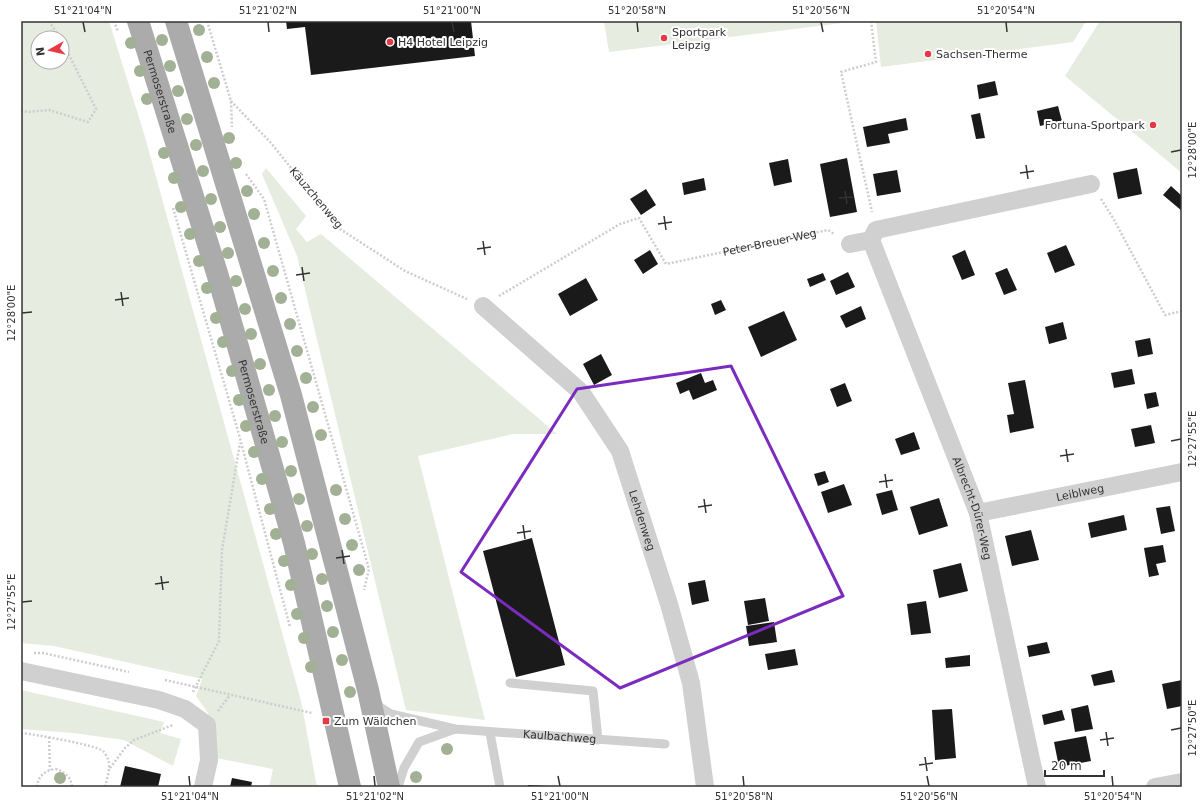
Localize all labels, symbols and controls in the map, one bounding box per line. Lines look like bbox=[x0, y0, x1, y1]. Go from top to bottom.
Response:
text: 51°21'04"N bbox=[54, 5, 112, 16]
text: 51°21'02"N bbox=[239, 5, 297, 16]
text: 51°21'00"N bbox=[423, 5, 481, 16]
text: 51°20'58"N bbox=[608, 5, 666, 16]
text: 51°20'56"N bbox=[792, 5, 850, 16]
text: 51°20'54"N bbox=[977, 5, 1035, 16]
place label: Sportpark Leipzig bbox=[672, 26, 727, 52]
north arrow bbox=[30, 30, 70, 70]
marker: Sportpark Leipzig bbox=[659, 33, 669, 43]
place label: H4 Hotel Leipzig bbox=[398, 36, 488, 49]
marker: H4 Hotel Leipzig bbox=[385, 37, 395, 47]
text: N bbox=[34, 46, 48, 57]
street label: Permoserstraße bbox=[141, 48, 179, 135]
place label: Sachsen-Therme bbox=[936, 48, 1028, 61]
marker: Sachsen-Therme bbox=[923, 49, 933, 59]
place label: Fortuna-Sportpark bbox=[1045, 119, 1146, 132]
marker: Fortuna-Sportpark bbox=[1148, 120, 1158, 130]
text: 12°28'00"E bbox=[1187, 122, 1198, 178]
street label: Käuzchenweg bbox=[287, 165, 345, 231]
street label: Peter-Breuer-Weg bbox=[722, 226, 818, 258]
text: 12°28'00"E bbox=[6, 285, 17, 341]
street label: Permoserstraße bbox=[236, 358, 272, 446]
text: 12°27'55"E bbox=[1187, 411, 1198, 467]
street label: Albrecht-Dürer-Weg bbox=[950, 455, 994, 561]
street label: Leiblweg bbox=[1055, 481, 1105, 504]
street label: Lehdenweg bbox=[626, 488, 658, 553]
text: 12°27'55"E bbox=[6, 574, 17, 630]
text: 12°27'50"E bbox=[1187, 700, 1198, 756]
place label: Zum Wäldchen bbox=[334, 715, 416, 728]
marker: Zum Wäldchen bbox=[321, 716, 331, 726]
street label: Kaulbachweg bbox=[523, 727, 597, 746]
scale bar bbox=[1045, 752, 1104, 778]
text: 20 m bbox=[1051, 759, 1082, 773]
text: 51°21'04"N bbox=[161, 791, 219, 802]
text: 51°21'02"N bbox=[346, 791, 404, 802]
text: 51°21'00"N bbox=[531, 791, 589, 802]
text: 51°20'58"N bbox=[715, 791, 773, 802]
text: 51°20'56"N bbox=[900, 791, 958, 802]
text: 51°20'54"N bbox=[1084, 791, 1142, 802]

